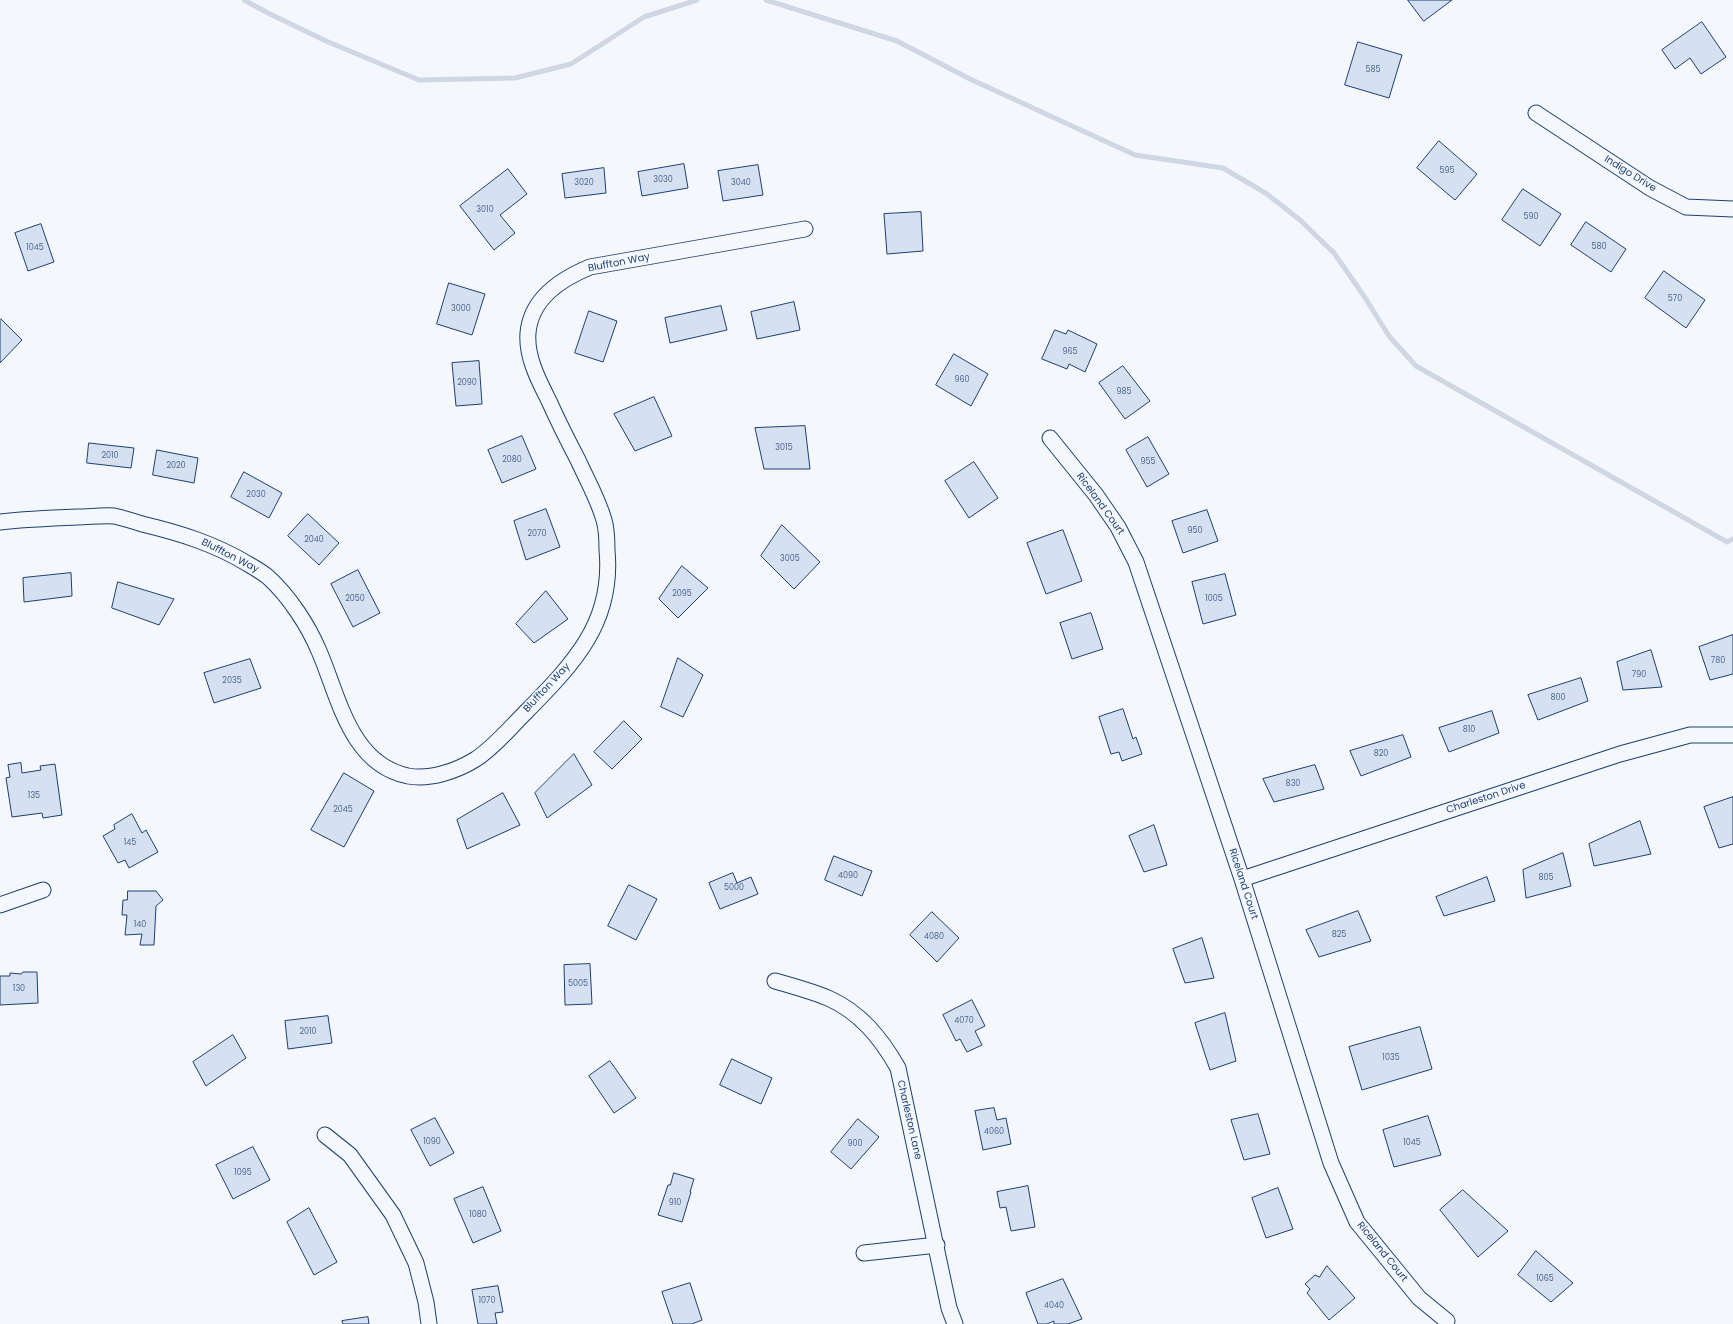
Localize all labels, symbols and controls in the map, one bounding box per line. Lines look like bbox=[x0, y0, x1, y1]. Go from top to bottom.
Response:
house number: 585 bbox=[1365, 65, 1381, 75]
street label: Indigo Drive bbox=[1602, 153, 1658, 195]
house number: 595 bbox=[1439, 166, 1455, 176]
house number: 3030 bbox=[653, 175, 673, 185]
house number: 3020 bbox=[574, 178, 594, 188]
house number: 3040 bbox=[731, 178, 751, 188]
house number: 3010 bbox=[476, 205, 494, 215]
house number: 590 bbox=[1523, 212, 1539, 222]
house number: 580 bbox=[1591, 242, 1607, 252]
house number: 1045 bbox=[26, 243, 44, 253]
street label: Bluffton Way bbox=[587, 251, 651, 275]
house number: 570 bbox=[1668, 294, 1682, 304]
house number: 3000 bbox=[451, 304, 471, 314]
house number: 965 bbox=[1062, 347, 1078, 357]
house number: 960 bbox=[954, 375, 970, 385]
house number: 2090 bbox=[457, 378, 477, 388]
house number: 985 bbox=[1116, 387, 1132, 397]
house number: 3015 bbox=[775, 443, 793, 453]
house number: 2010 bbox=[101, 451, 119, 461]
house number: 2080 bbox=[502, 455, 522, 465]
house number: 955 bbox=[1140, 457, 1156, 467]
house number: 2020 bbox=[166, 461, 186, 471]
street label: Riceland Court bbox=[1073, 471, 1127, 537]
house number: 2030 bbox=[246, 490, 266, 500]
house number: 950 bbox=[1187, 526, 1203, 536]
house number: 2070 bbox=[527, 529, 547, 539]
house number: 2040 bbox=[304, 535, 324, 545]
street label: Bluffton Way bbox=[199, 536, 261, 576]
house number: 3005 bbox=[780, 554, 800, 564]
house number: 2095 bbox=[672, 589, 692, 599]
house number: 2050 bbox=[345, 594, 365, 604]
house number: 1005 bbox=[1205, 594, 1223, 604]
house number: 780 bbox=[1711, 656, 1725, 666]
street label: Bluffton Way bbox=[521, 661, 573, 715]
house number: 790 bbox=[1632, 670, 1646, 680]
house number: 2035 bbox=[222, 676, 242, 686]
house number: 800 bbox=[1550, 693, 1566, 703]
house number: 810 bbox=[1463, 725, 1475, 735]
house number: 820 bbox=[1374, 749, 1388, 759]
house number: 830 bbox=[1286, 779, 1300, 789]
street label: Charleston Drive bbox=[1445, 780, 1527, 816]
house number: 135 bbox=[28, 791, 40, 801]
house number: 2045 bbox=[333, 805, 353, 815]
house number: 145 bbox=[124, 838, 136, 848]
street label: Riceland Court bbox=[1226, 847, 1260, 921]
house number: 4090 bbox=[838, 871, 858, 881]
house number: 805 bbox=[1538, 873, 1554, 883]
house number: 5000 bbox=[724, 883, 744, 893]
house number: 140 bbox=[134, 920, 146, 930]
house number: 825 bbox=[1332, 930, 1346, 940]
house number: 4080 bbox=[924, 932, 944, 942]
house number: 5005 bbox=[568, 979, 588, 989]
house number: 130 bbox=[13, 984, 25, 994]
house number: 4070 bbox=[954, 1016, 974, 1026]
house number: 2010 bbox=[299, 1027, 317, 1037]
house number: 1035 bbox=[1382, 1053, 1400, 1063]
street label: Charleston Lane bbox=[894, 1079, 924, 1161]
house number: 4060 bbox=[984, 1127, 1004, 1137]
house number: 1090 bbox=[423, 1137, 441, 1147]
house number: 1045 bbox=[1403, 1138, 1421, 1148]
house number: 900 bbox=[847, 1139, 863, 1149]
house number: 1095 bbox=[234, 1168, 252, 1178]
house number: 910 bbox=[669, 1198, 681, 1208]
house number: 1080 bbox=[469, 1210, 487, 1220]
street label: Riceland Court bbox=[1354, 1220, 1410, 1284]
house number: 1065 bbox=[1536, 1274, 1554, 1284]
house number: 1070 bbox=[479, 1296, 495, 1306]
house number: 4040 bbox=[1044, 1301, 1064, 1311]

